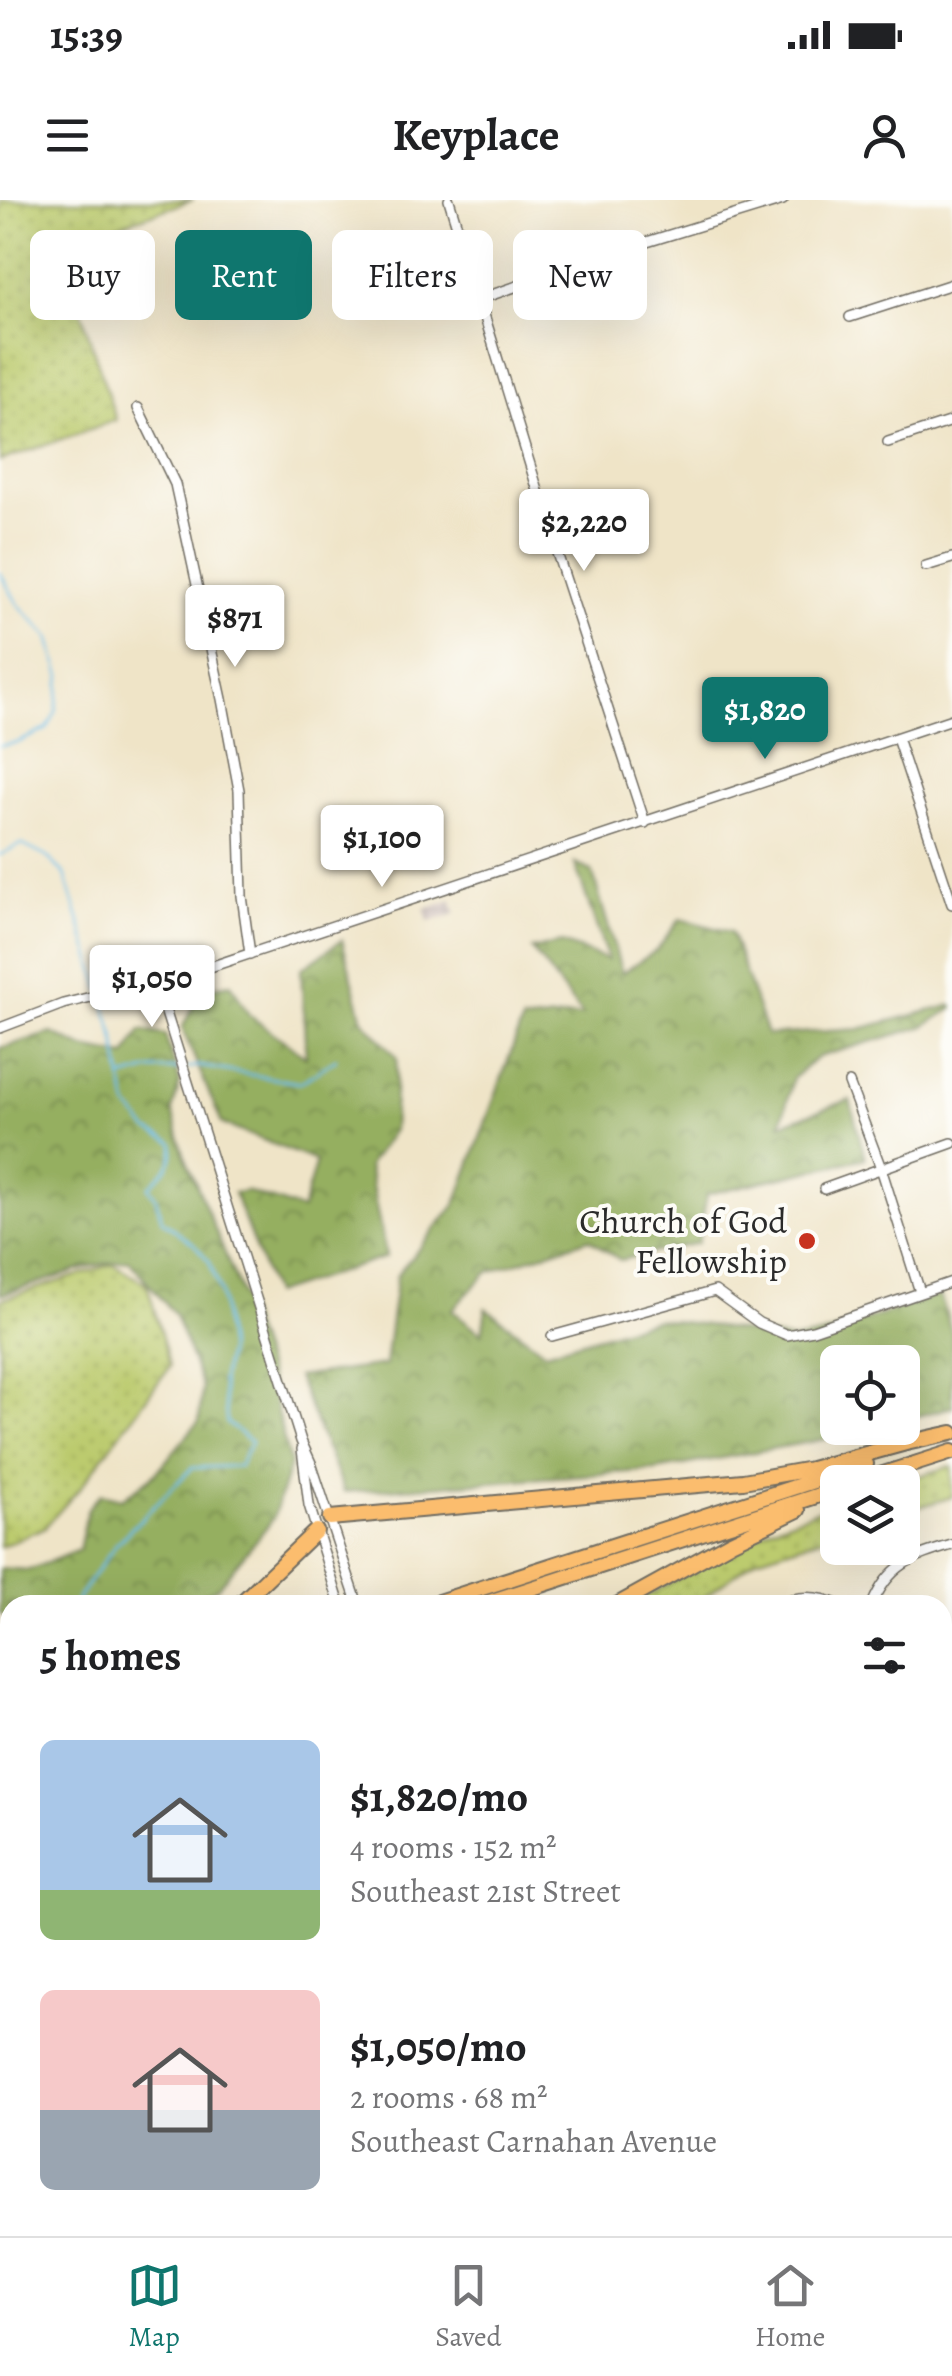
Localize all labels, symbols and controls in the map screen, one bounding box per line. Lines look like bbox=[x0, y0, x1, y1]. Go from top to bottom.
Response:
text: 15:39 bbox=[50, 9, 123, 61]
text: Keyplace bbox=[393, 104, 559, 166]
icon: menu bbox=[40, 108, 95, 163]
icon: person bbox=[857, 108, 912, 163]
chip: Buy bbox=[30, 230, 155, 320]
chip: Rent bbox=[175, 230, 312, 320]
chip: Filters bbox=[332, 230, 493, 320]
chip: New bbox=[513, 230, 647, 320]
pin: $2,220 bbox=[503, 489, 665, 574]
text: $2,220 bbox=[541, 499, 627, 543]
pin: $871 bbox=[176, 585, 294, 670]
text: $871 bbox=[207, 595, 263, 639]
pin: $1,820 bbox=[684, 677, 846, 762]
text: $1,820 bbox=[724, 687, 806, 731]
pin: $1,100 bbox=[301, 805, 463, 890]
text: $1,100 bbox=[343, 815, 421, 859]
pin: $1,050 bbox=[71, 945, 233, 1030]
text: $1,050 bbox=[112, 955, 192, 999]
place label: Church of God Fellowship bbox=[579, 1197, 787, 1285]
marker: Church of God Fellowship bbox=[796, 1230, 818, 1252]
map controls bbox=[820, 1345, 920, 1565]
button: locate bbox=[820, 1345, 920, 1445]
button: layers bbox=[820, 1465, 920, 1565]
text: 5 homes bbox=[40, 1627, 181, 1684]
icon: filters bbox=[857, 1628, 912, 1683]
text: $1,820/mo bbox=[350, 1768, 528, 1825]
icon: home bbox=[120, 1780, 240, 1900]
text: 4 rooms · 152 m² bbox=[350, 1825, 557, 1869]
text: Southeast 21st Street bbox=[350, 1869, 621, 1913]
text: $1,050/mo bbox=[350, 2018, 527, 2075]
icon: home bbox=[120, 2030, 240, 2150]
text: 2 rooms · 68 m² bbox=[350, 2075, 548, 2119]
text: Southeast Carnahan Avenue bbox=[350, 2119, 717, 2163]
tab: Map bbox=[127, 2258, 182, 2356]
tab: Saved bbox=[435, 2258, 502, 2356]
tab: Home bbox=[755, 2258, 825, 2356]

